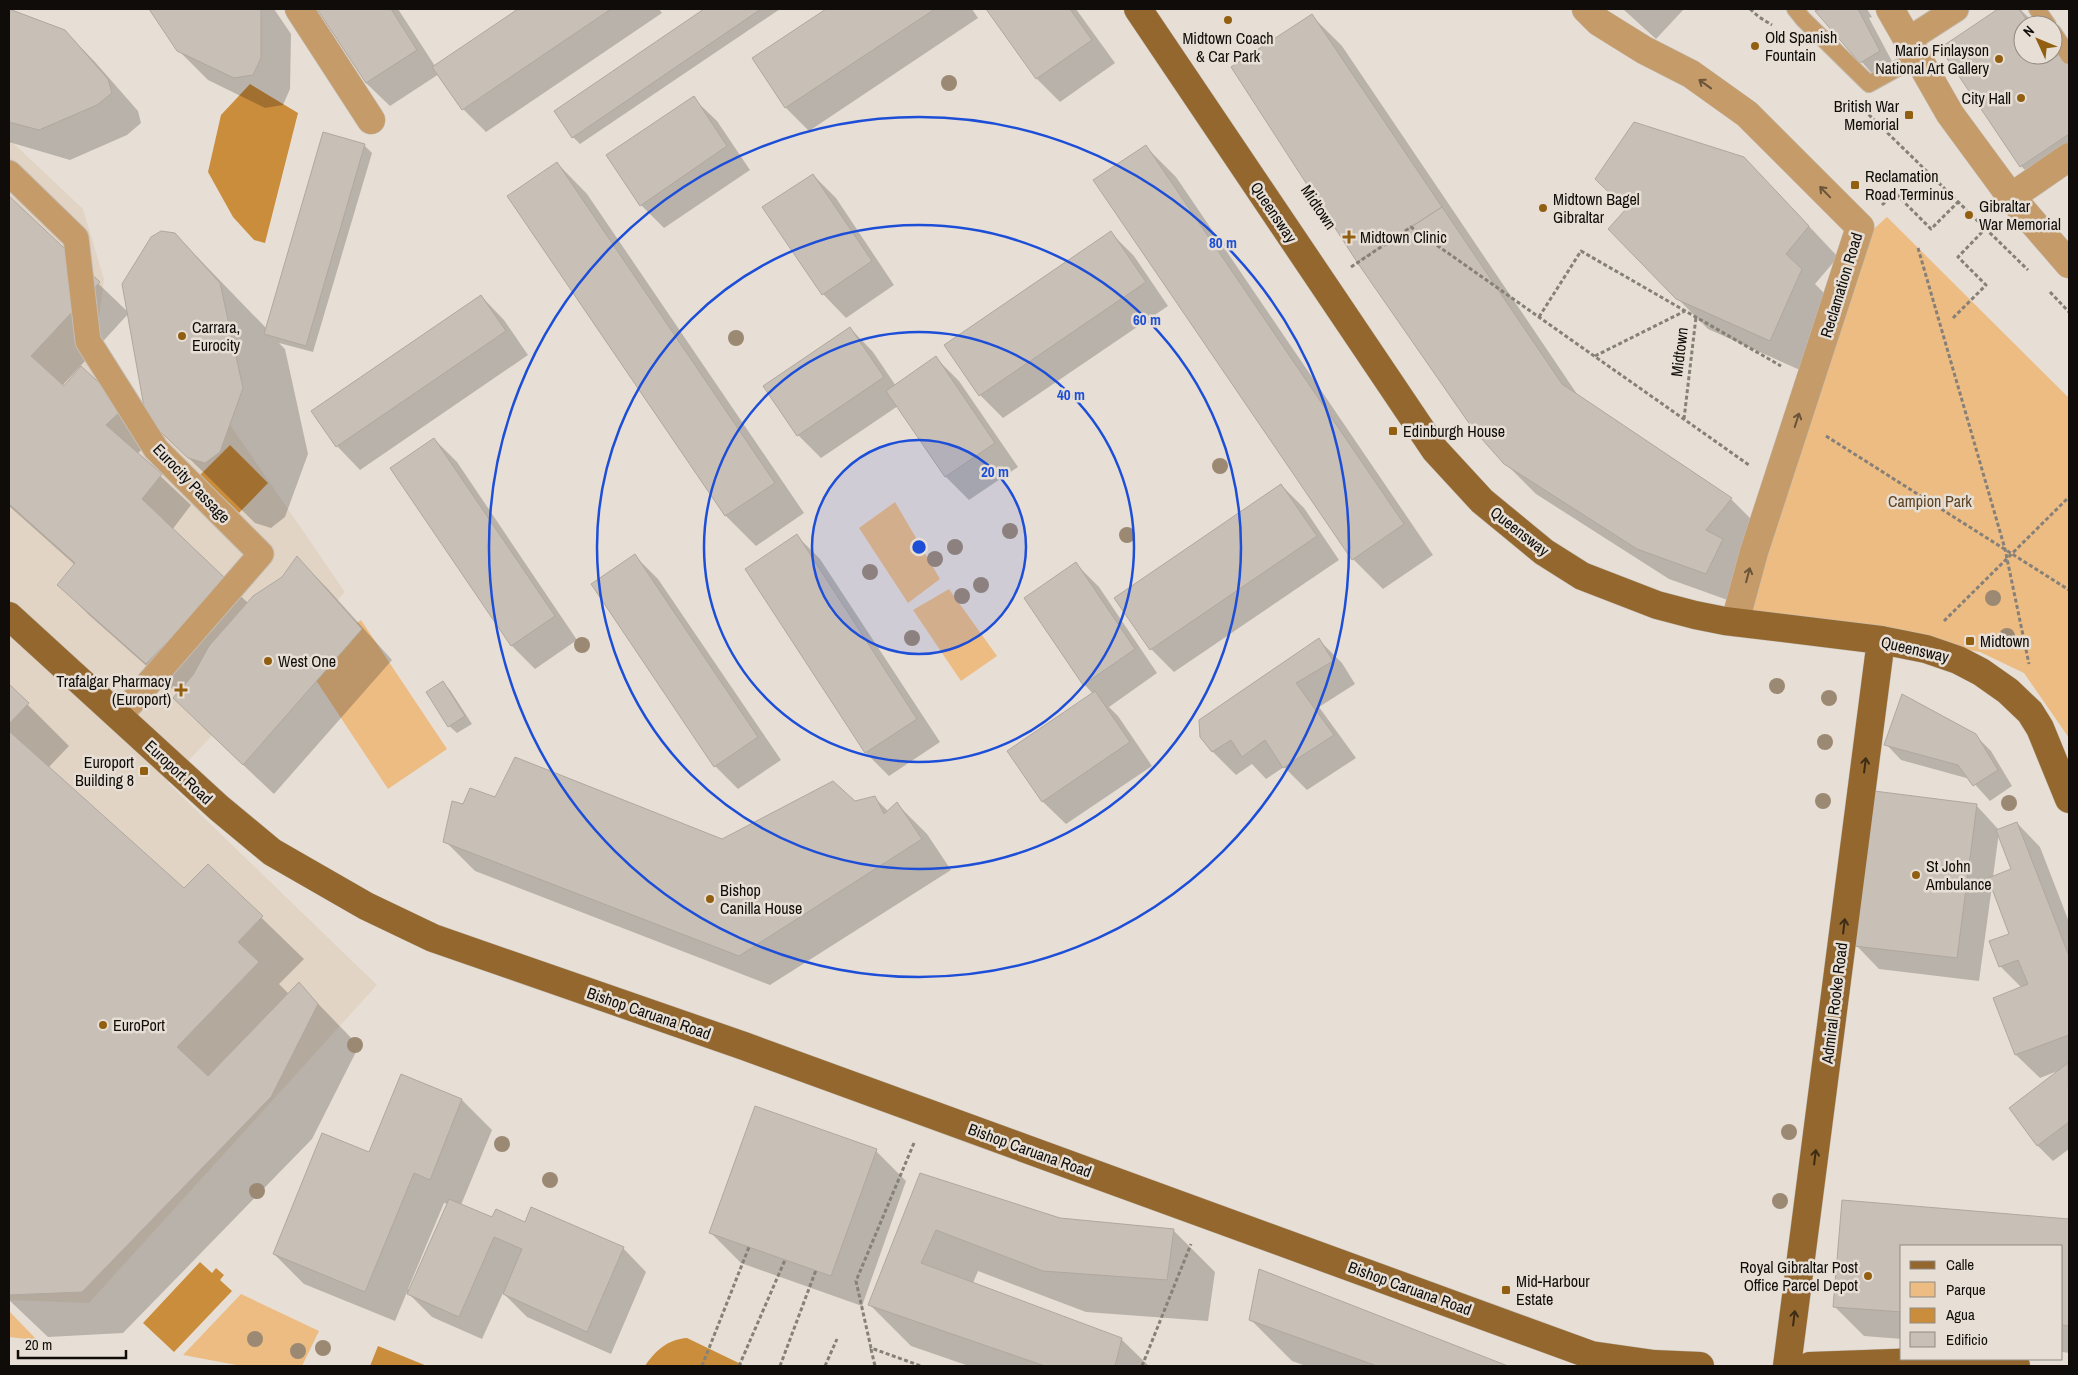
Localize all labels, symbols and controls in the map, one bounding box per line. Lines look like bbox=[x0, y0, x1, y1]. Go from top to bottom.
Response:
marker: Midtown Coach & Car Park bbox=[1222, 14, 1234, 26]
north arrow bbox=[2013, 15, 2063, 65]
text: N bbox=[2019, 22, 2038, 40]
place label: Old Spanish Fountain bbox=[1765, 26, 1837, 66]
place label: Midtown Coach & Car Park bbox=[1182, 27, 1274, 67]
place label: Mario Finlayson National Art Gallery bbox=[1875, 39, 1989, 79]
marker: Old Spanish Fountain bbox=[1749, 40, 1761, 52]
marker: Mario Finlayson National Art Gallery bbox=[1993, 53, 2005, 65]
one-way arrow bbox=[1698, 79, 1712, 89]
place label: City Hall bbox=[1961, 87, 2011, 109]
marker: City Hall bbox=[2015, 92, 2027, 104]
place label: British War Memorial bbox=[1834, 95, 1900, 135]
marker: British War Memorial bbox=[1903, 109, 1915, 121]
place label: Reclamation Road Terminus bbox=[1865, 165, 1954, 205]
street label: Queensway bbox=[1246, 177, 1303, 247]
marker: Reclamation Road Terminus bbox=[1849, 179, 1861, 191]
street label: Midtown bbox=[1296, 180, 1342, 234]
one-way arrow bbox=[1819, 186, 1831, 199]
place label: Midtown Bagel Gibraltar bbox=[1553, 188, 1640, 228]
place label: Gibraltar War Memorial bbox=[1979, 195, 2061, 235]
marker: Midtown Bagel Gibraltar bbox=[1537, 202, 1549, 214]
marker: Gibraltar War Memorial bbox=[1963, 209, 1975, 221]
place label: Midtown Clinic bbox=[1360, 226, 1447, 248]
marker: Midtown Clinic bbox=[1342, 230, 1356, 244]
street label: Reclamation Road bbox=[1815, 230, 1867, 340]
text: 80 m bbox=[1209, 232, 1237, 253]
text: 60 m bbox=[1133, 309, 1161, 330]
place label: Carrara, Eurocity bbox=[192, 316, 241, 356]
street label: Midtown bbox=[1665, 326, 1693, 378]
marker: Carrara, Eurocity bbox=[176, 330, 188, 342]
text: 40 m bbox=[1057, 384, 1085, 405]
one-way arrow bbox=[1793, 413, 1802, 428]
place label: Edinburgh House bbox=[1403, 420, 1505, 442]
marker: Edinburgh House bbox=[1387, 425, 1399, 437]
street label: Eurocity Passage bbox=[148, 438, 236, 528]
text: 20 m bbox=[981, 461, 1009, 482]
park label: Campion Park bbox=[1888, 490, 1972, 512]
street label: Queensway bbox=[1486, 501, 1554, 561]
centre of rings bbox=[910, 538, 928, 556]
one-way arrow bbox=[1744, 567, 1753, 583]
street label: Queensway bbox=[1879, 630, 1952, 668]
place label: Midtown bbox=[1980, 630, 2030, 652]
marker: Midtown bbox=[1964, 635, 1976, 647]
place label: West One bbox=[278, 650, 336, 672]
marker: West One bbox=[262, 655, 274, 667]
place label: Trafalgar Pharmacy (Europort) bbox=[56, 670, 171, 710]
marker: Trafalgar Pharmacy (Europort) bbox=[175, 684, 187, 696]
street label: Europort Road bbox=[140, 735, 218, 809]
place label: Europort Building 8 bbox=[75, 751, 134, 791]
one-way arrow bbox=[1860, 757, 1870, 773]
marker: Europort Building 8 bbox=[138, 765, 150, 777]
place label: St John Ambulance bbox=[1925, 855, 1992, 895]
marker: St John Ambulance bbox=[1910, 869, 1922, 881]
place label: Bishop Canilla House bbox=[720, 879, 802, 919]
marker: Bishop Canilla House bbox=[704, 893, 716, 905]
one-way arrow bbox=[1839, 918, 1849, 934]
street label: Admiral Rooke Road bbox=[1816, 941, 1852, 1066]
street label: Bishop Caruana Road bbox=[584, 981, 714, 1045]
place label: EuroPort bbox=[113, 1014, 165, 1036]
marker: EuroPort bbox=[97, 1019, 109, 1031]
street label: Bishop Caruana Road bbox=[965, 1117, 1095, 1183]
one-way arrow bbox=[1810, 1149, 1820, 1165]
legend bbox=[1900, 1245, 2063, 1360]
text: Calle bbox=[1946, 1254, 1974, 1275]
street label: Bishop Caruana Road bbox=[1345, 1255, 1475, 1321]
place label: Royal Gibraltar Post Office Parcel Depot bbox=[1740, 1256, 1858, 1296]
place label: Mid-Harbour Estate bbox=[1516, 1270, 1590, 1310]
marker: Royal Gibraltar Post Office Parcel Depot bbox=[1862, 1270, 1874, 1282]
text: Parque bbox=[1946, 1279, 1986, 1300]
marker: Mid-Harbour Estate bbox=[1500, 1284, 1512, 1296]
text: Agua bbox=[1945, 1304, 1975, 1325]
one-way arrow bbox=[1789, 1310, 1799, 1326]
scale bar bbox=[18, 1328, 125, 1360]
text: Edificio bbox=[1946, 1329, 1988, 1350]
text: 20 m bbox=[25, 1334, 52, 1355]

